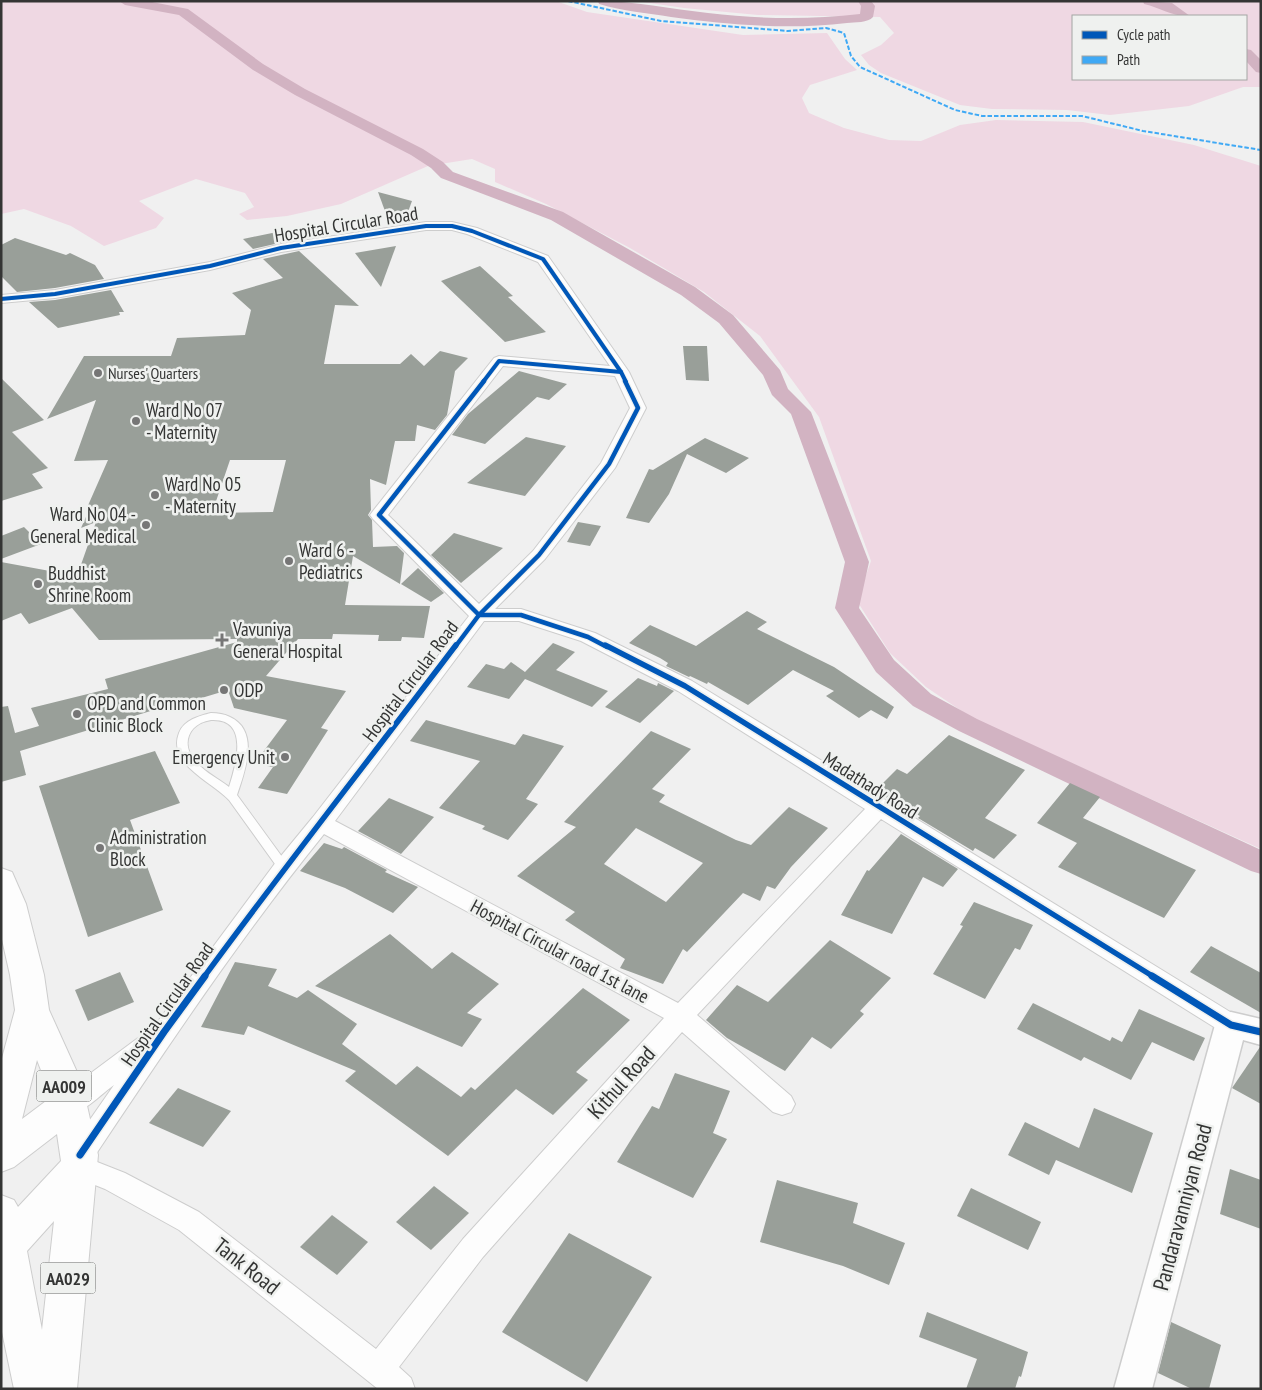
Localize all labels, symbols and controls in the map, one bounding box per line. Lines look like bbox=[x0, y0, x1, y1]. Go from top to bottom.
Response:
legend bbox=[1072, 15, 1247, 80]
text: Cycle path bbox=[1117, 25, 1170, 44]
text: Path bbox=[1117, 50, 1140, 69]
street label: Hospital Circular Road bbox=[272, 201, 420, 247]
place label: Nurses' Quarters bbox=[108, 363, 198, 383]
marker: Nurses' Quarters bbox=[92, 367, 104, 379]
place label: Ward No 07 - Maternity bbox=[146, 398, 223, 444]
marker: Ward No 07 - Maternity bbox=[130, 415, 142, 427]
place label: Ward No 05 - Maternity bbox=[165, 472, 242, 518]
marker: Ward No 05 - Maternity bbox=[149, 489, 161, 501]
place label: Ward No 04 - General Medical bbox=[30, 502, 137, 548]
marker: Ward No 04 - General Medical bbox=[140, 519, 152, 531]
place label: Ward 6 - Pediatrics bbox=[299, 538, 363, 584]
marker: Ward 6 - Pediatrics bbox=[283, 555, 295, 567]
place label: Buddhist Shrine Room bbox=[48, 561, 131, 607]
marker: Buddhist Shrine Room bbox=[32, 578, 44, 590]
street label: Hospital Circular Road bbox=[357, 616, 463, 746]
place label: Vavuniya General Hospital bbox=[232, 617, 343, 663]
marker: Vavuniya General Hospital bbox=[215, 633, 229, 647]
place label: ODP bbox=[234, 678, 263, 702]
marker: ODP bbox=[218, 684, 230, 696]
place label: OPD and Common Clinic Block bbox=[87, 691, 206, 737]
marker: OPD and Common Clinic Block bbox=[71, 708, 83, 720]
place label: Emergency Unit bbox=[172, 745, 276, 769]
street label: Madathady Road bbox=[819, 746, 923, 824]
marker: Emergency Unit bbox=[279, 751, 291, 763]
place label: Administration Block bbox=[110, 825, 207, 871]
marker: Administration Block bbox=[94, 842, 106, 854]
street label: Hospital Circular road 1st lane bbox=[467, 894, 653, 1008]
street label: Hospital Circular Road bbox=[116, 938, 218, 1070]
street label: Kithul Road bbox=[581, 1040, 661, 1124]
road number: AA009 bbox=[36, 1070, 92, 1102]
street label: Pandaravanniyan Road bbox=[1146, 1121, 1218, 1293]
street label: Tank Road bbox=[208, 1231, 286, 1301]
road number: AA029 bbox=[40, 1262, 96, 1294]

